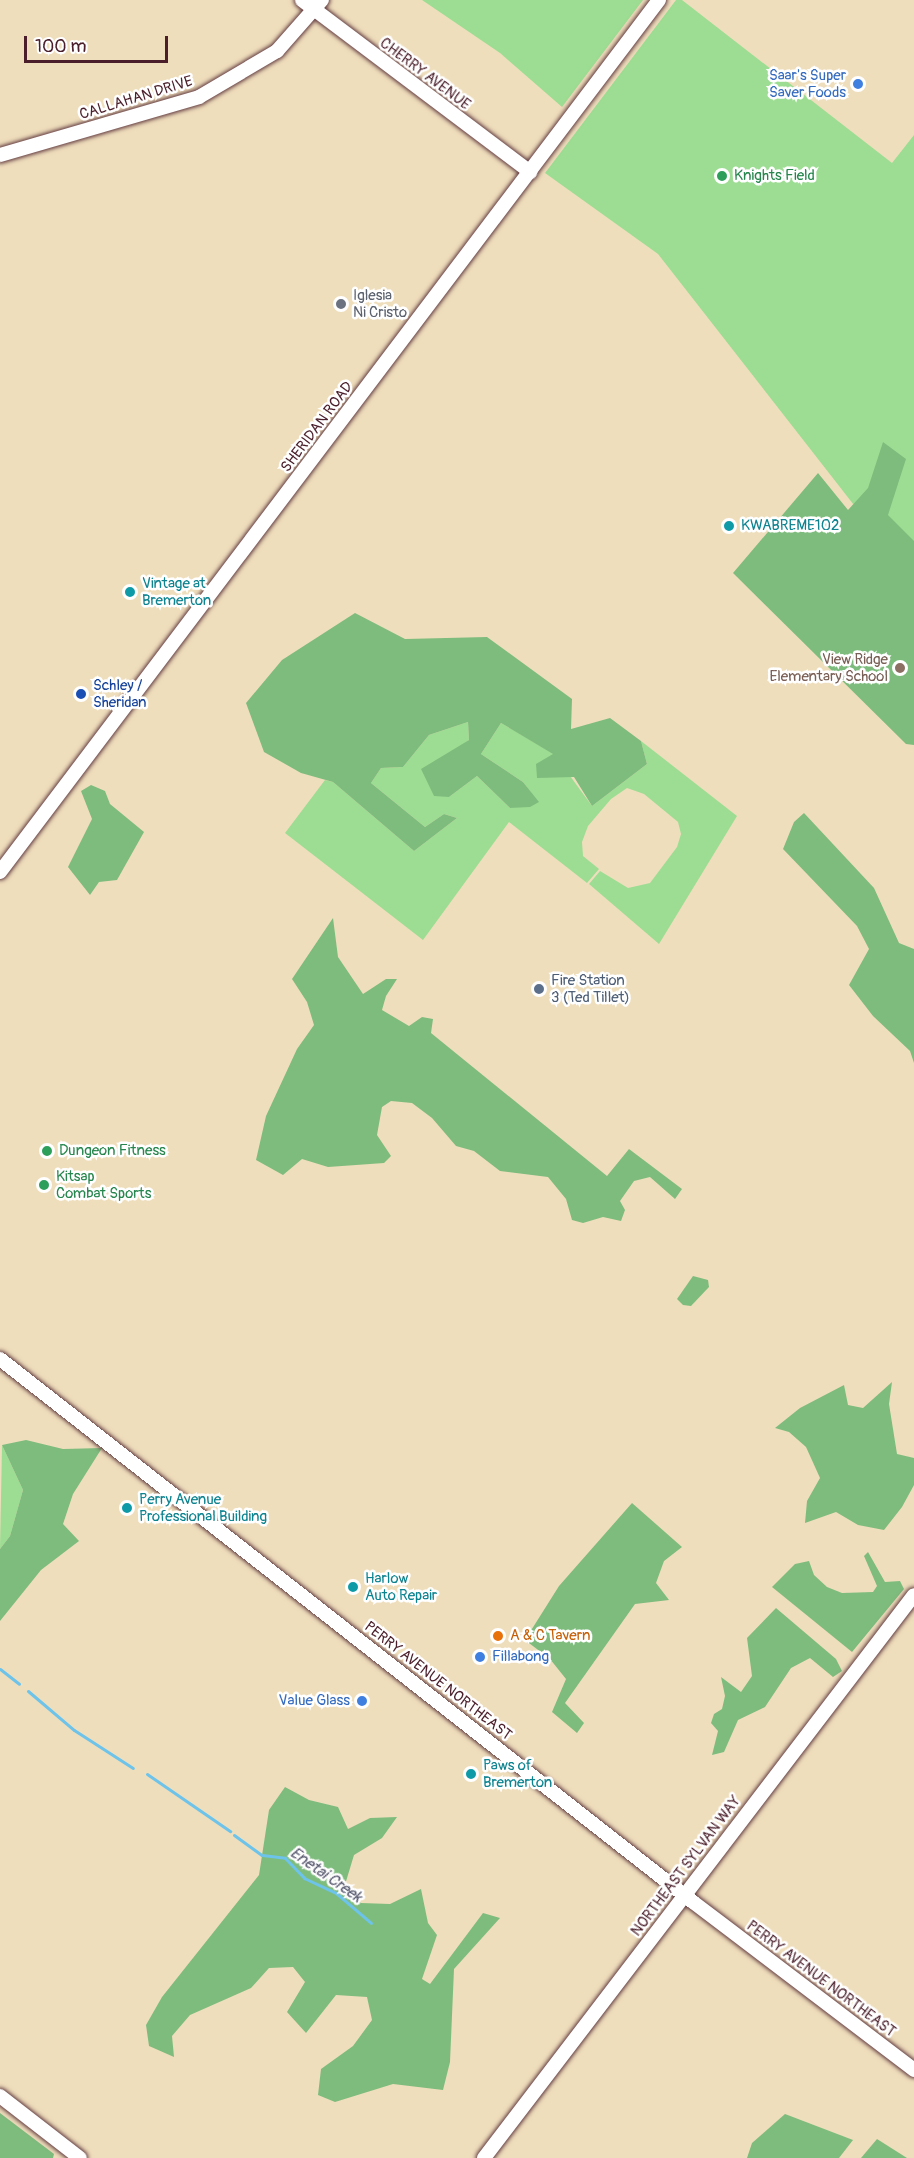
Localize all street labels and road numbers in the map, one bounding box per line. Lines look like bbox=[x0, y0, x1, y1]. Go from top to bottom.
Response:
street label: CHERRY AVENUE bbox=[376, 34, 474, 114]
street label: CALLAHAN DRIVE bbox=[77, 72, 195, 124]
street label: SHERIDAN ROAD bbox=[277, 378, 357, 476]
street label: PERRY AVENUE NORTHEAST bbox=[361, 1618, 515, 1744]
street label: NORTHEAST SYLVAN WAY bbox=[627, 1792, 745, 1940]
street label: PERRY AVENUE NORTHEAST bbox=[743, 1917, 899, 2041]

